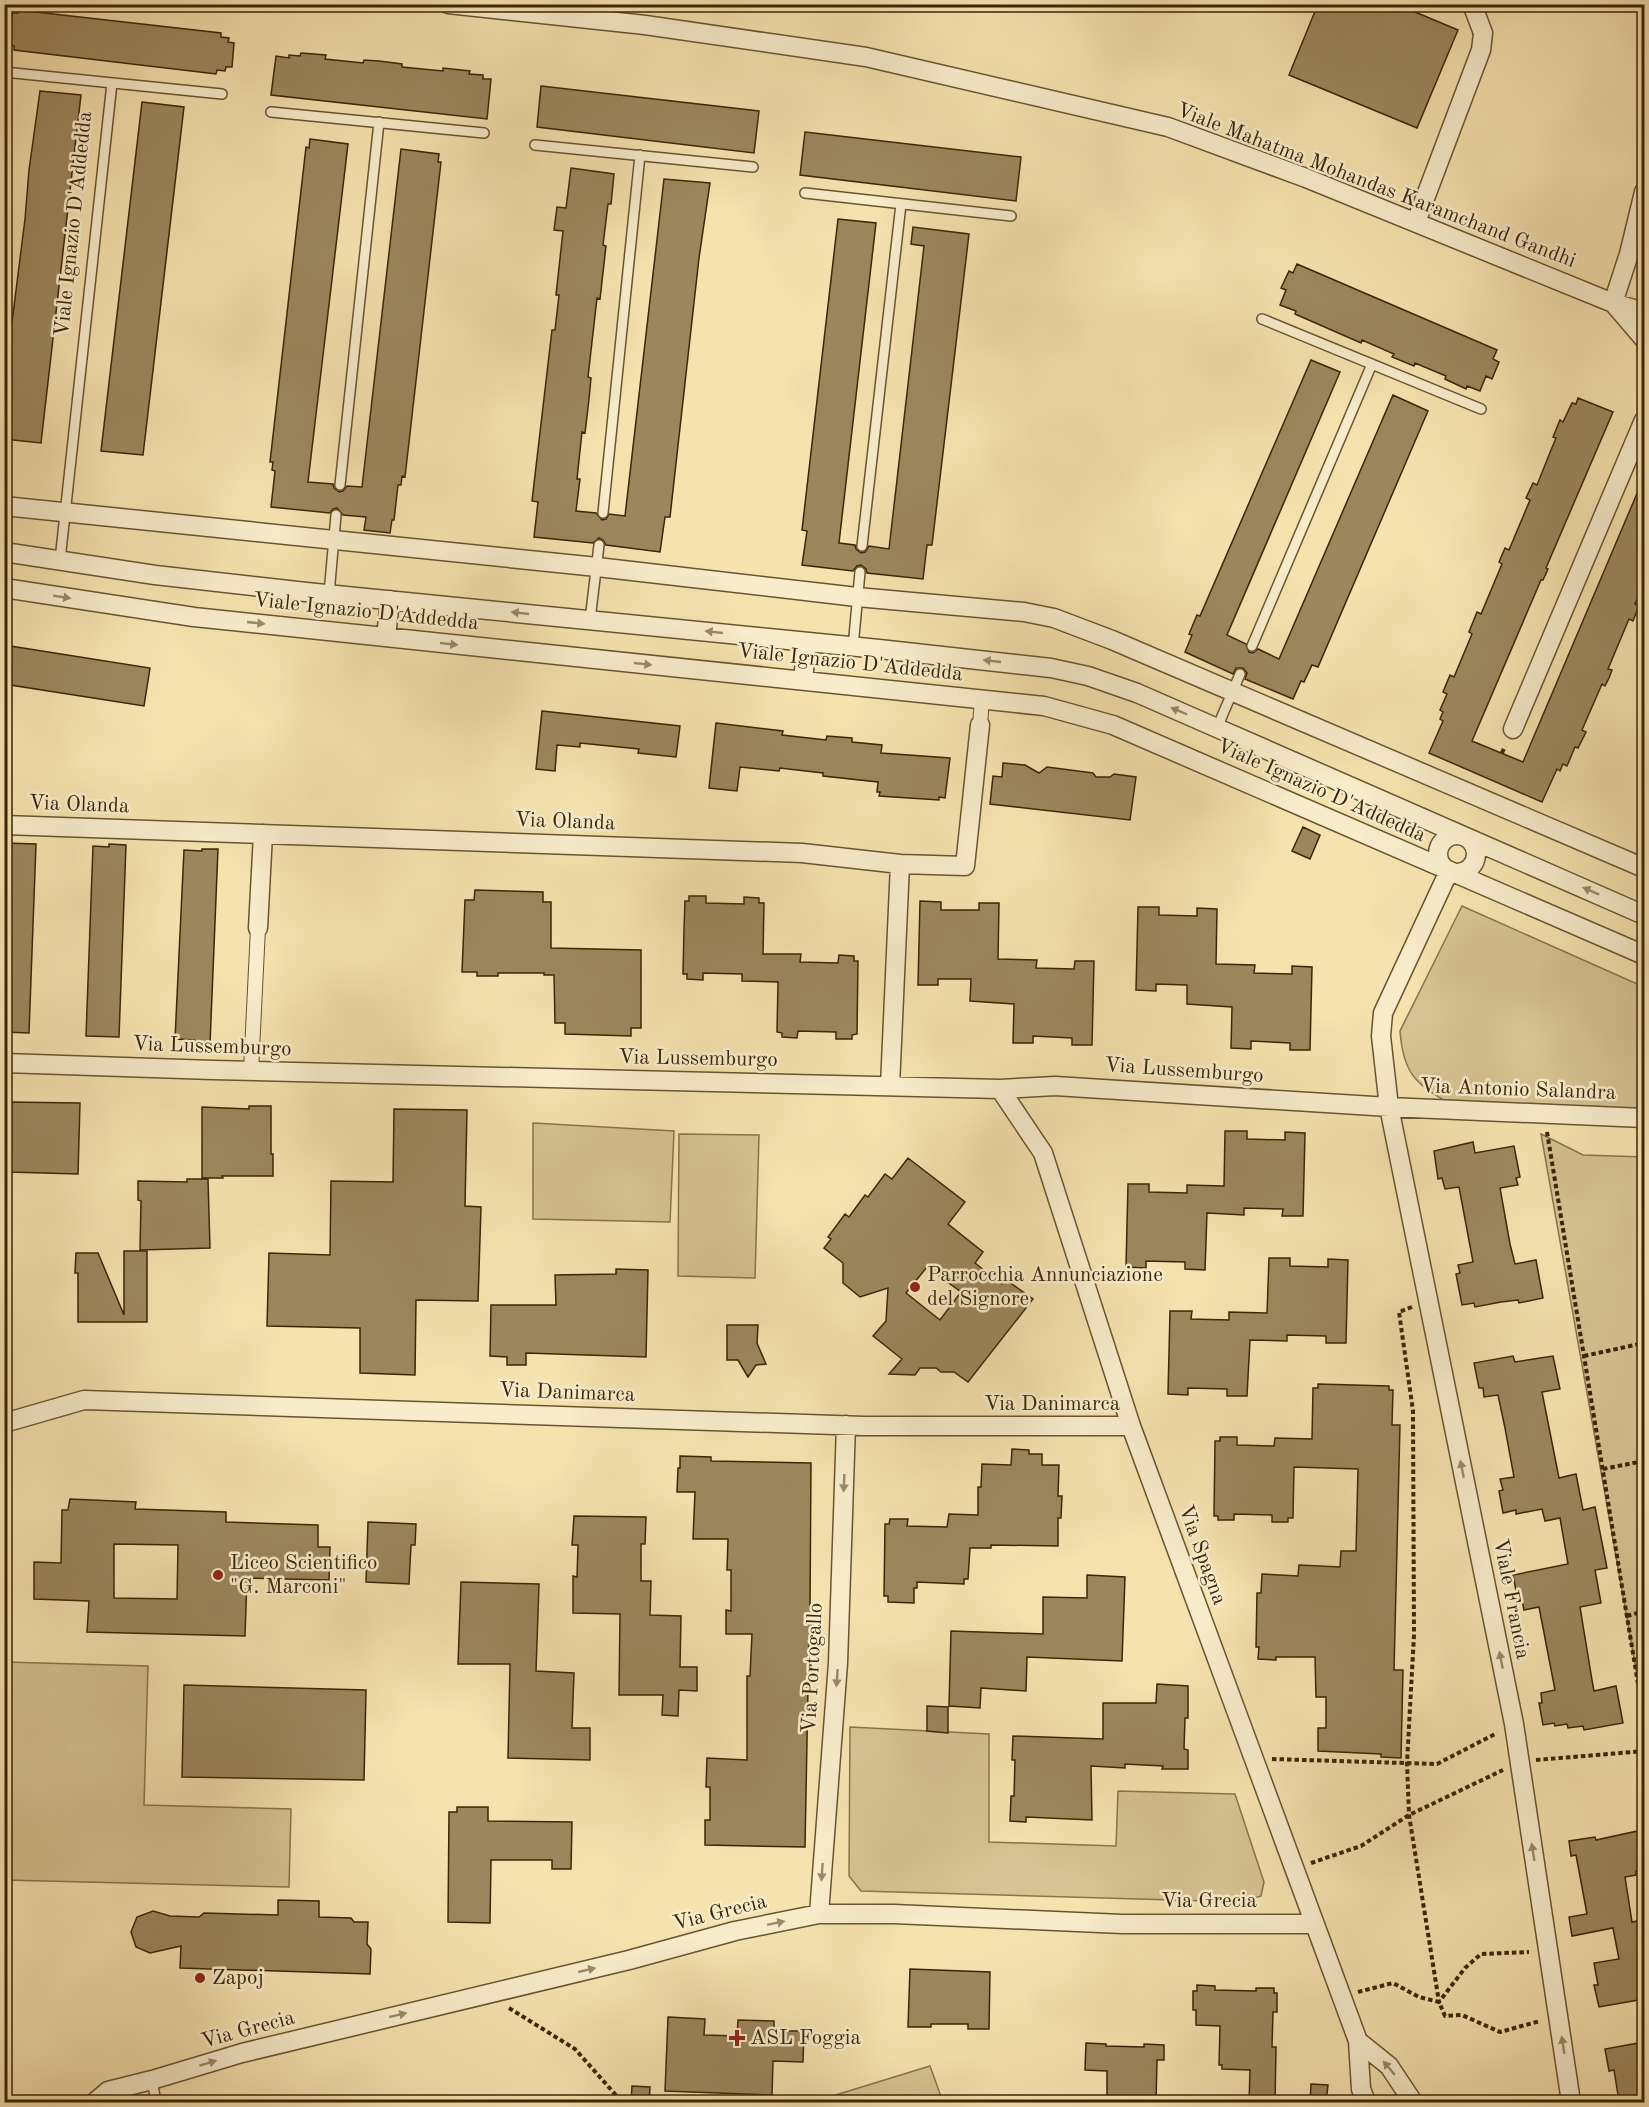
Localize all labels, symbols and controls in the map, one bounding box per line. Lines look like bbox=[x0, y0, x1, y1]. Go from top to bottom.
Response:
street label: Viale Mahatma Mohandas Karamchand Gandhi bbox=[1173, 100, 1579, 272]
street label: Viale Ignazio D'Addedda bbox=[52, 110, 96, 338]
street label: Viale Ignazio D'Addedda bbox=[252, 590, 480, 634]
one-way arrow bbox=[53, 593, 72, 602]
one-way arrow bbox=[511, 608, 530, 618]
one-way arrow bbox=[246, 619, 265, 628]
one-way arrow bbox=[705, 628, 724, 637]
one-way arrow bbox=[440, 639, 459, 649]
street label: Viale Ignazio D'Addedda bbox=[736, 641, 964, 685]
one-way arrow bbox=[982, 657, 1001, 666]
one-way arrow bbox=[634, 659, 653, 669]
one-way arrow bbox=[1170, 706, 1188, 715]
street label: Viale Ignazio D'Addedda bbox=[1213, 735, 1429, 847]
street label: Via Olanda bbox=[28, 793, 130, 817]
street label: Via Olanda bbox=[514, 810, 616, 834]
one-way arrow bbox=[1582, 886, 1600, 895]
street label: Via Lussemburgo bbox=[132, 1034, 292, 1060]
street label: Via Lussemburgo bbox=[618, 1047, 778, 1071]
street label: Via Lussemburgo bbox=[1104, 1055, 1264, 1087]
street label: Via Antonio Salandra bbox=[1419, 1076, 1617, 1104]
place label: Parrocchia Annunciazione del Signore bbox=[927, 1265, 1163, 1310]
marker: Parrocchia Annunciazione del Signore bbox=[908, 1280, 922, 1294]
street label: Via Danimarca bbox=[499, 1380, 635, 1406]
street label: Via Danimarca bbox=[984, 1394, 1120, 1415]
one-way arrow bbox=[1457, 1459, 1466, 1478]
one-way arrow bbox=[839, 1474, 848, 1493]
street label: Via Spagna bbox=[1174, 1502, 1230, 1608]
street label: Viale Francia bbox=[1489, 1537, 1533, 1661]
place label: Liceo Scientifico "G. Marconi" bbox=[230, 1553, 377, 1598]
marker: Liceo Scientifico "G. Marconi" bbox=[211, 1568, 225, 1582]
street label: Via Portogallo bbox=[799, 1602, 827, 1734]
one-way arrow bbox=[1496, 1650, 1505, 1669]
one-way arrow bbox=[832, 1668, 841, 1687]
one-way arrow bbox=[1529, 1842, 1538, 1861]
one-way arrow bbox=[817, 1863, 827, 1882]
street label: Via Grecia bbox=[671, 1891, 769, 1935]
street label: Via Grecia bbox=[1161, 1891, 1257, 1912]
one-way arrow bbox=[767, 1917, 785, 1927]
one-way arrow bbox=[578, 1965, 596, 1975]
place label: Zapoj bbox=[212, 1968, 264, 1989]
marker: Zapoj bbox=[193, 1971, 207, 1985]
street label: Via Grecia bbox=[199, 2007, 297, 2053]
one-way arrow bbox=[388, 2010, 407, 2020]
place label: ASL Foggia bbox=[750, 2028, 861, 2049]
marker: ASL Foggia bbox=[728, 2029, 746, 2047]
one-way arrow bbox=[1558, 2035, 1567, 2054]
one-way arrow bbox=[199, 2058, 217, 2067]
one-way arrow bbox=[1383, 2061, 1396, 2076]

